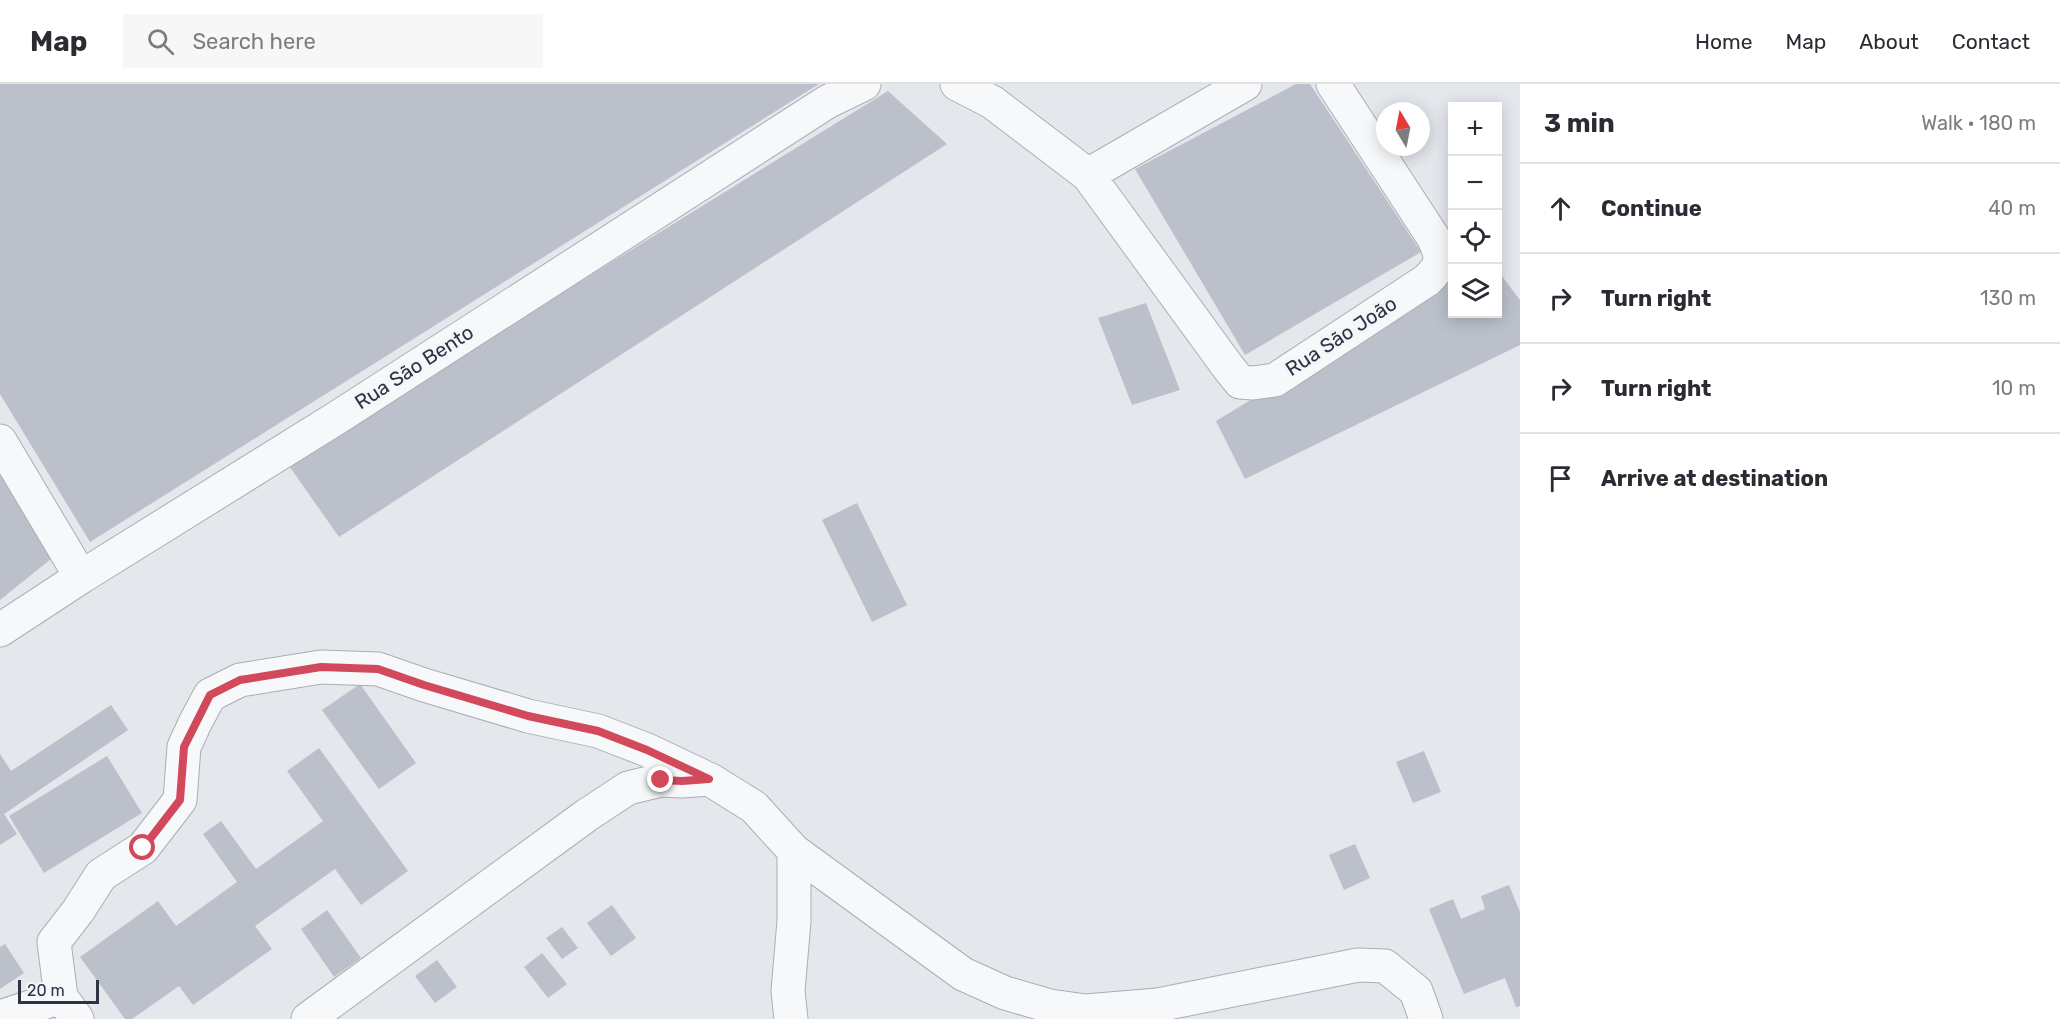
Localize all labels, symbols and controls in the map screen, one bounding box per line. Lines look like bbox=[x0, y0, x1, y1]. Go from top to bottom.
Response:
search box bbox=[123, 14, 543, 68]
text: Map bbox=[30, 25, 87, 58]
icon: search bbox=[144, 25, 177, 58]
text: Search here bbox=[192, 28, 316, 55]
text: Home bbox=[1695, 29, 1752, 54]
text: Map bbox=[1785, 29, 1826, 54]
text: About bbox=[1859, 29, 1919, 54]
text: Contact bbox=[1952, 29, 2030, 54]
north arrow bbox=[1376, 102, 1430, 156]
map controls bbox=[1448, 102, 1502, 318]
button: + bbox=[1448, 102, 1502, 156]
text: 3 min bbox=[1544, 108, 1615, 139]
text: Walk · 180 m bbox=[1921, 111, 2036, 135]
button: − bbox=[1448, 156, 1502, 210]
icon: ahead bbox=[1544, 192, 1577, 225]
text: Continue bbox=[1601, 195, 1702, 222]
text: 40 m bbox=[1988, 196, 2036, 220]
button: locate bbox=[1448, 210, 1502, 264]
button: layers bbox=[1448, 264, 1502, 318]
icon: right bbox=[1544, 282, 1577, 315]
text: Turn right bbox=[1601, 285, 1711, 312]
text: 130 m bbox=[1980, 286, 2036, 310]
street label: Rua São João bbox=[1281, 291, 1401, 381]
street label: Rua São Bento bbox=[350, 320, 478, 414]
icon: right bbox=[1544, 372, 1577, 405]
text: Turn right bbox=[1601, 375, 1711, 402]
text: 10 m bbox=[1992, 376, 2036, 400]
icon: arrive bbox=[1544, 462, 1577, 495]
text: Arrive at destination bbox=[1601, 465, 1828, 492]
route end bbox=[647, 766, 673, 792]
route start bbox=[129, 834, 155, 860]
scale bar bbox=[18, 977, 99, 1004]
text: 20 m bbox=[27, 981, 65, 1000]

